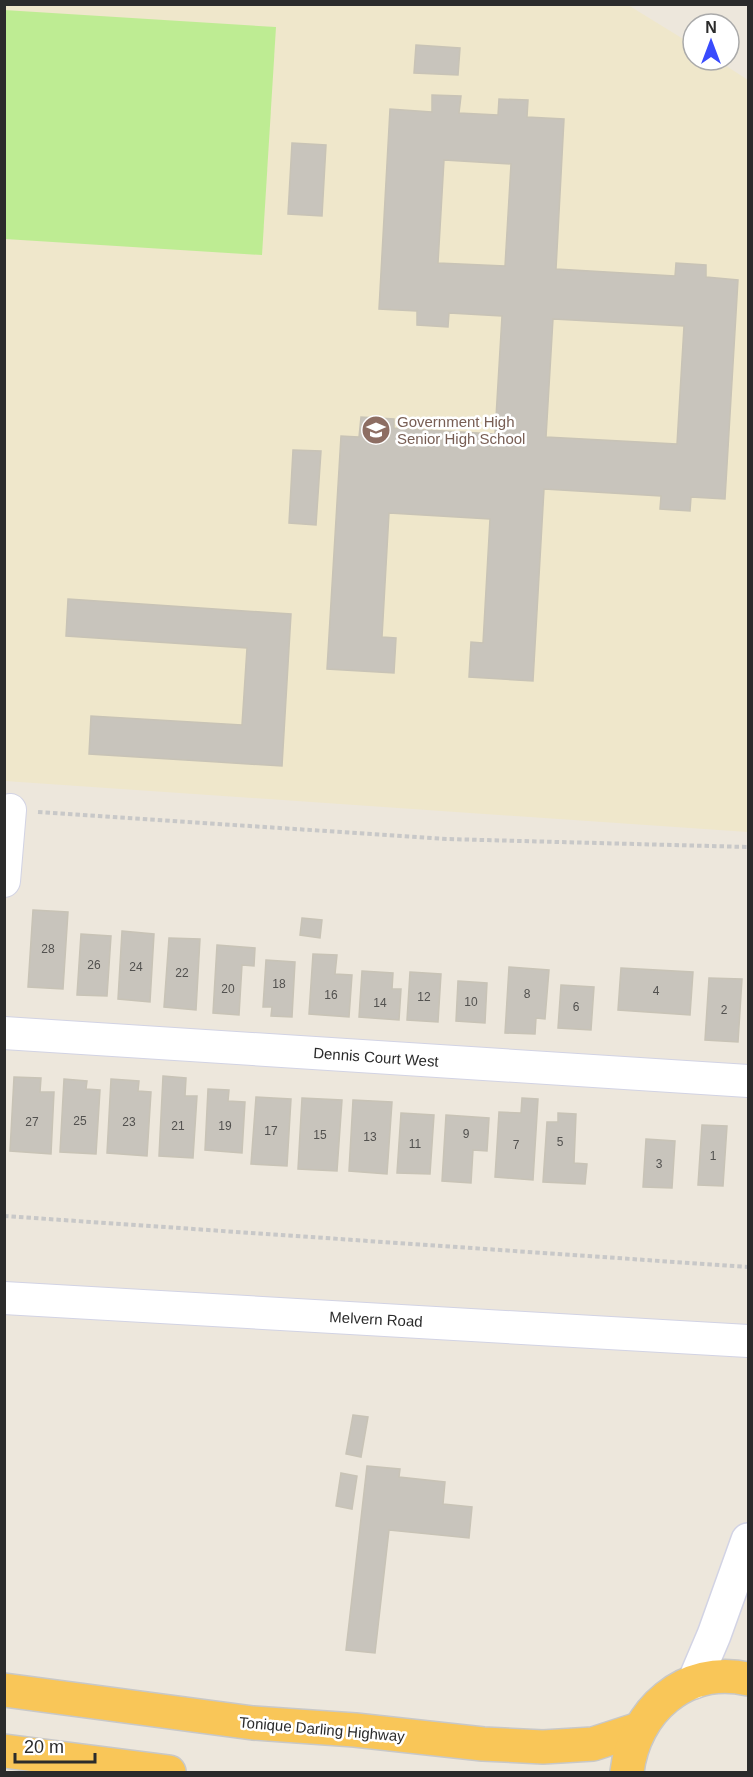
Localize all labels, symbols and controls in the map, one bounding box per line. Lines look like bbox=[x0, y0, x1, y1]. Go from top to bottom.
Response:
north arrow bbox=[681, 12, 741, 72]
text: N bbox=[705, 19, 717, 36]
place label: Government High Senior High School bbox=[397, 413, 525, 447]
school or university icon: Government High Senior High School bbox=[360, 414, 392, 446]
house number: 28 bbox=[41, 942, 55, 956]
house number: 26 bbox=[87, 958, 101, 972]
house number: 24 bbox=[129, 960, 143, 974]
house number: 22 bbox=[175, 966, 189, 980]
house number: 18 bbox=[272, 977, 286, 991]
house number: 20 bbox=[221, 982, 235, 996]
house number: 4 bbox=[653, 984, 660, 998]
house number: 8 bbox=[524, 987, 531, 1001]
house number: 16 bbox=[324, 988, 338, 1002]
house number: 12 bbox=[417, 990, 431, 1004]
house number: 10 bbox=[464, 995, 478, 1009]
house number: 14 bbox=[373, 996, 387, 1010]
house number: 6 bbox=[573, 1000, 580, 1014]
house number: 2 bbox=[721, 1003, 728, 1017]
street label: Dennis Court West bbox=[313, 1044, 440, 1070]
house number: 25 bbox=[73, 1114, 87, 1128]
house number: 27 bbox=[25, 1115, 39, 1129]
house number: 23 bbox=[122, 1115, 136, 1129]
house number: 21 bbox=[171, 1119, 185, 1133]
house number: 19 bbox=[218, 1119, 232, 1133]
house number: 17 bbox=[264, 1124, 278, 1138]
house number: 9 bbox=[463, 1127, 470, 1141]
house number: 15 bbox=[313, 1128, 327, 1142]
house number: 13 bbox=[363, 1130, 377, 1144]
house number: 5 bbox=[557, 1135, 564, 1149]
house number: 11 bbox=[409, 1137, 422, 1151]
house number: 7 bbox=[513, 1138, 520, 1152]
house number: 1 bbox=[710, 1149, 717, 1163]
house number: 3 bbox=[656, 1157, 663, 1171]
street label: Melvern Road bbox=[329, 1308, 423, 1330]
street label: Tonique Darling Highway bbox=[239, 1713, 406, 1745]
scale bar bbox=[15, 1726, 94, 1764]
text: 20 m bbox=[24, 1737, 64, 1757]

